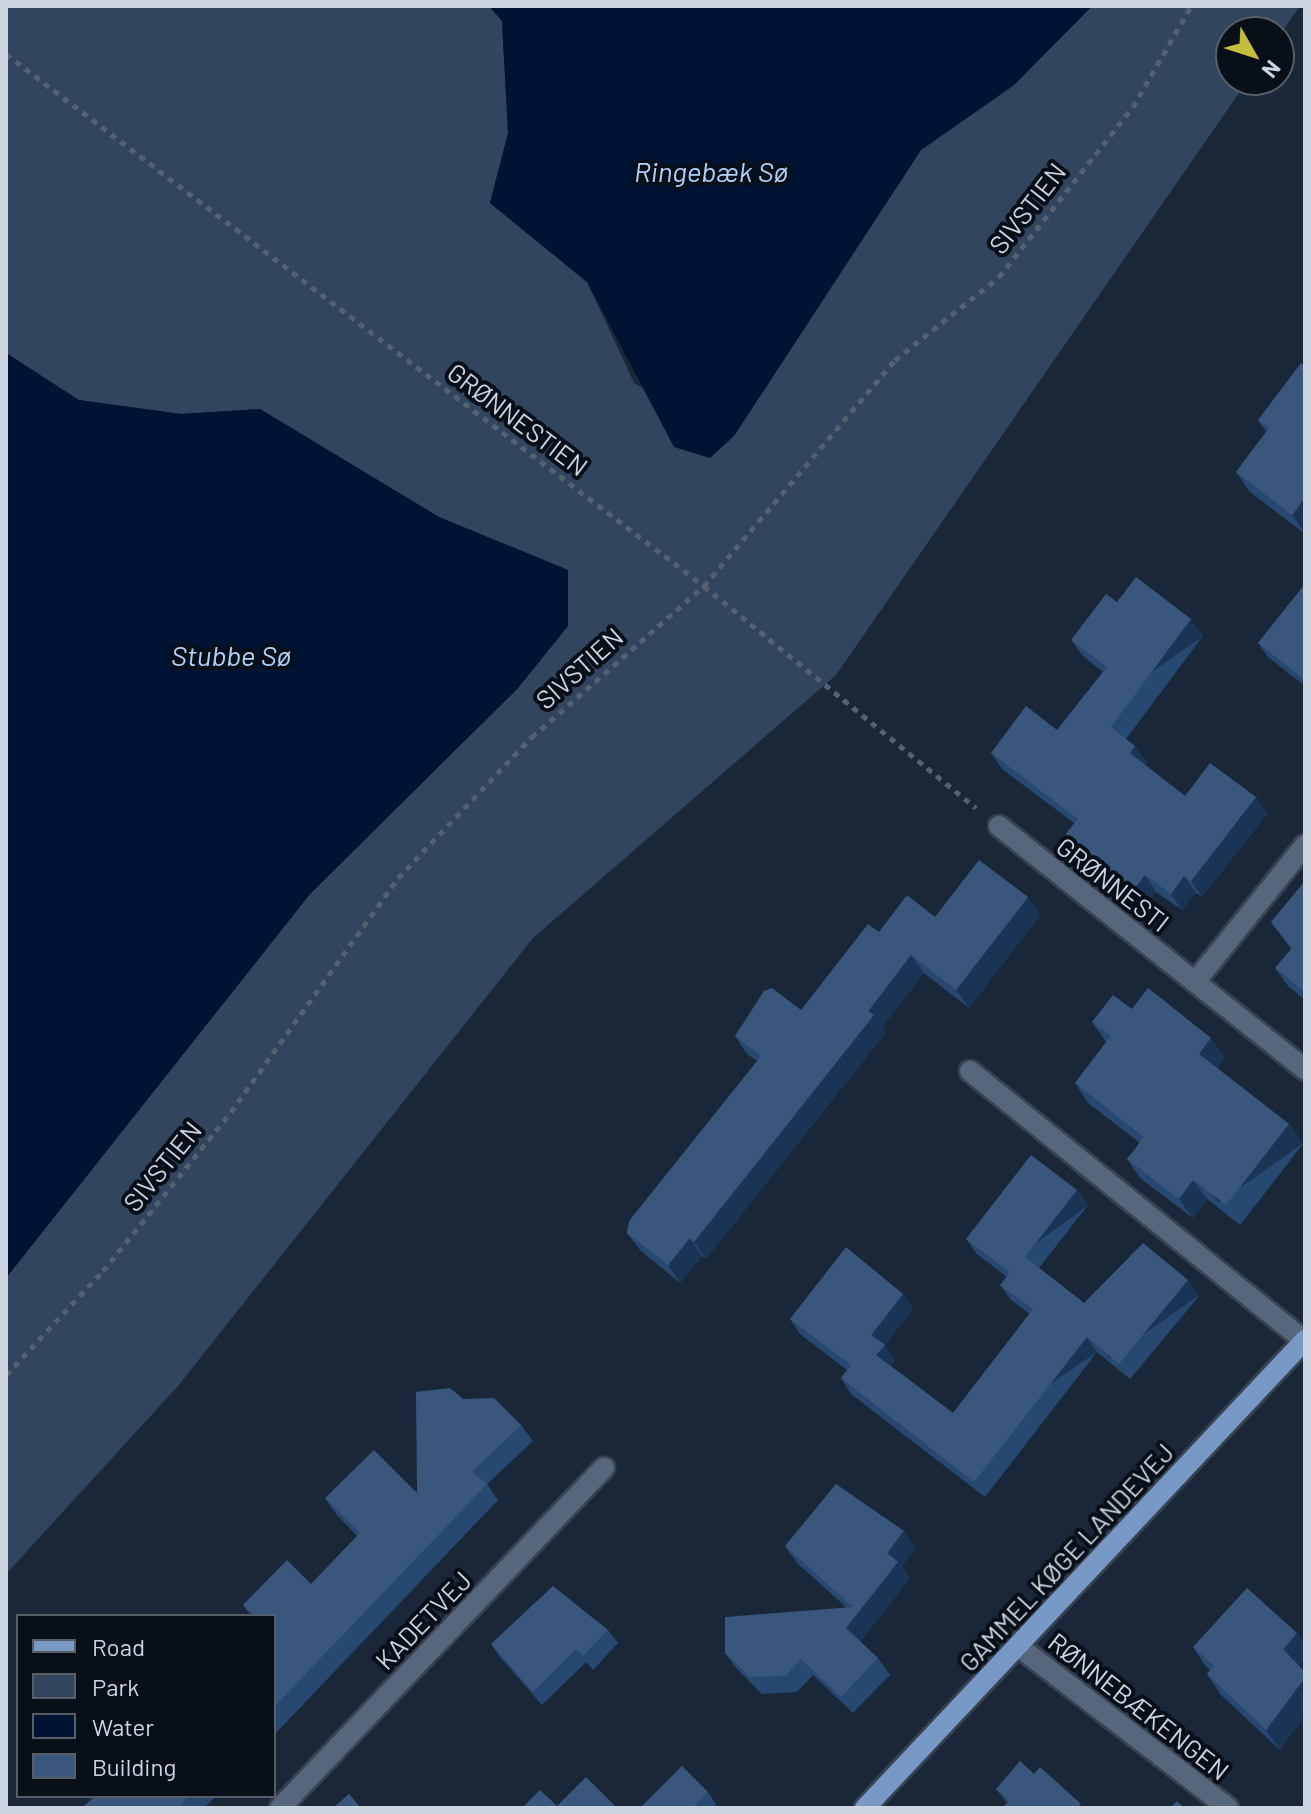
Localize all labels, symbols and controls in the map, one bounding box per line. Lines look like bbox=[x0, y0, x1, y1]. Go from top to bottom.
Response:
north arrow bbox=[1215, 16, 1295, 96]
text: N bbox=[1257, 56, 1287, 84]
water label: Ringebæk Sø bbox=[634, 154, 788, 188]
street label: SIVSTIEN bbox=[982, 156, 1072, 260]
street label: GRØNNESTIEN bbox=[442, 356, 594, 482]
street label: SIVSTIEN bbox=[529, 621, 629, 715]
water label: Stubbe Sø bbox=[171, 638, 291, 672]
street label: GRØNNESTI bbox=[1050, 830, 1176, 938]
street label: SIVSTIEN bbox=[116, 1115, 208, 1217]
street label: GAMMEL KØGE LANDEVEJ bbox=[952, 1437, 1180, 1677]
street label: KADETVEJ bbox=[368, 1564, 478, 1676]
legend bbox=[16, 1614, 276, 1798]
street label: RØNNEBÆKENGEN bbox=[1043, 1626, 1235, 1786]
text: Road bbox=[92, 1632, 145, 1661]
text: Park bbox=[92, 1672, 139, 1701]
text: Water bbox=[92, 1712, 154, 1741]
text: Building bbox=[92, 1752, 176, 1781]

